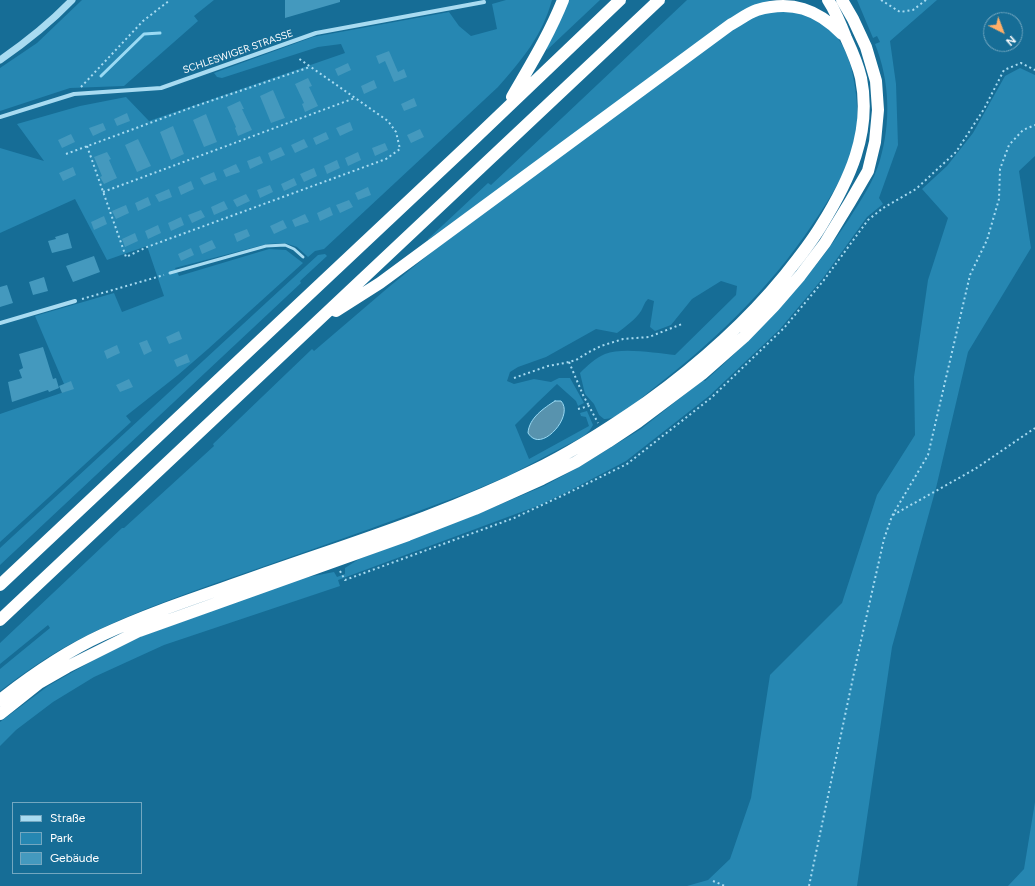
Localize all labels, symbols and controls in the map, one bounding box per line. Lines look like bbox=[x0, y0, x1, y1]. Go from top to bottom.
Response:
north arrow bbox=[983, 12, 1023, 52]
street label: SCHLESWIGER STRASSE bbox=[181, 28, 295, 76]
text: N bbox=[1003, 33, 1018, 48]
legend bbox=[12, 802, 142, 874]
text: Straße bbox=[50, 811, 85, 825]
text: Park bbox=[50, 831, 73, 845]
text: Gebäude bbox=[50, 851, 99, 865]

